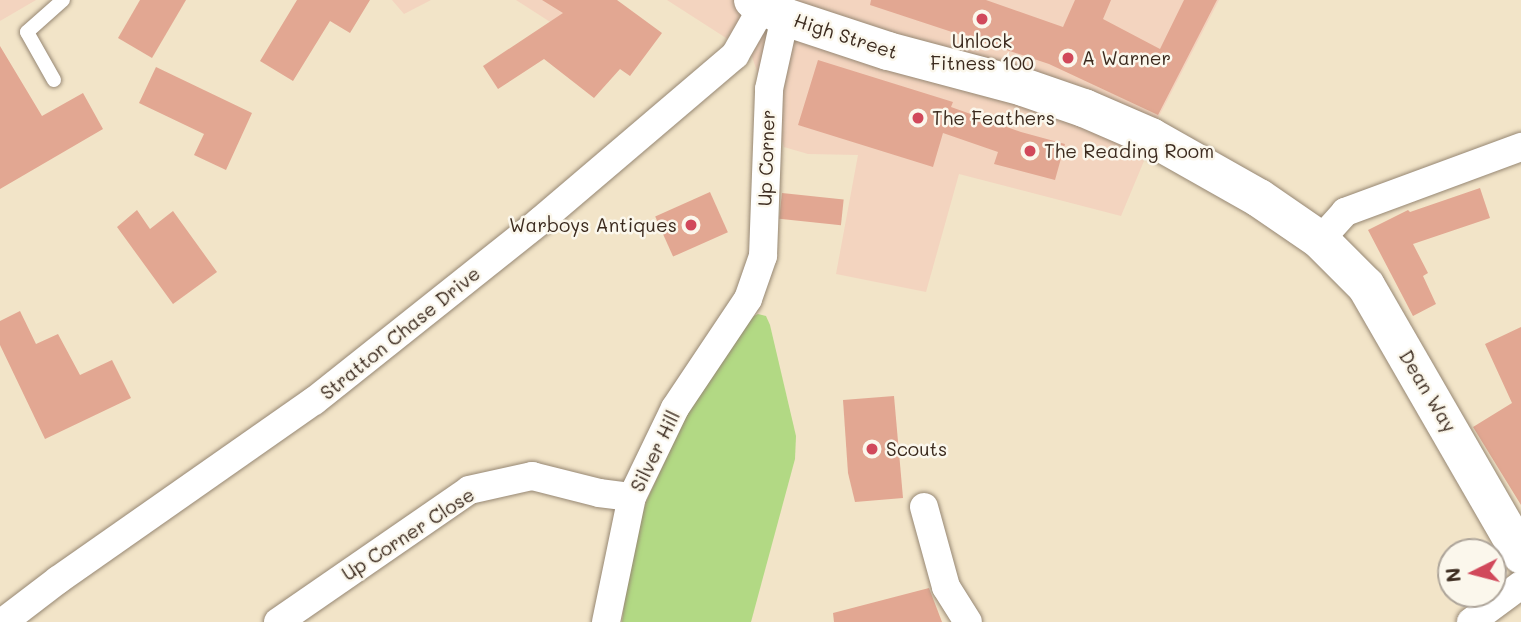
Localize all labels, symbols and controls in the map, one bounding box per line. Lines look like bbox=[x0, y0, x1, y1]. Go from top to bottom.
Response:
street label: High Street bbox=[791, 9, 901, 63]
marker: Unlock Fitness 100 bbox=[974, 11, 990, 27]
place label: Unlock Fitness 100 bbox=[930, 30, 1034, 74]
place label: A Warner bbox=[1082, 47, 1171, 69]
marker: A Warner bbox=[1060, 50, 1076, 66]
place label: The Feathers bbox=[932, 107, 1055, 129]
street label: Up Corner bbox=[753, 109, 779, 207]
marker: The Feathers bbox=[910, 110, 926, 126]
place label: The Reading Room bbox=[1044, 140, 1214, 162]
marker: The Reading Room bbox=[1022, 143, 1038, 159]
place label: Warboys Antiques bbox=[509, 214, 677, 236]
marker: Warboys Antiques bbox=[683, 217, 699, 233]
street label: Stratton Chase Drive bbox=[316, 262, 484, 404]
street label: Dean Way bbox=[1395, 346, 1461, 436]
street label: Silver Hill bbox=[626, 407, 684, 495]
place label: Scouts bbox=[886, 438, 947, 460]
marker: Scouts bbox=[864, 441, 880, 457]
street label: Up Corner Close bbox=[337, 483, 479, 585]
north arrow bbox=[1437, 538, 1507, 608]
text: N bbox=[1439, 567, 1466, 584]

